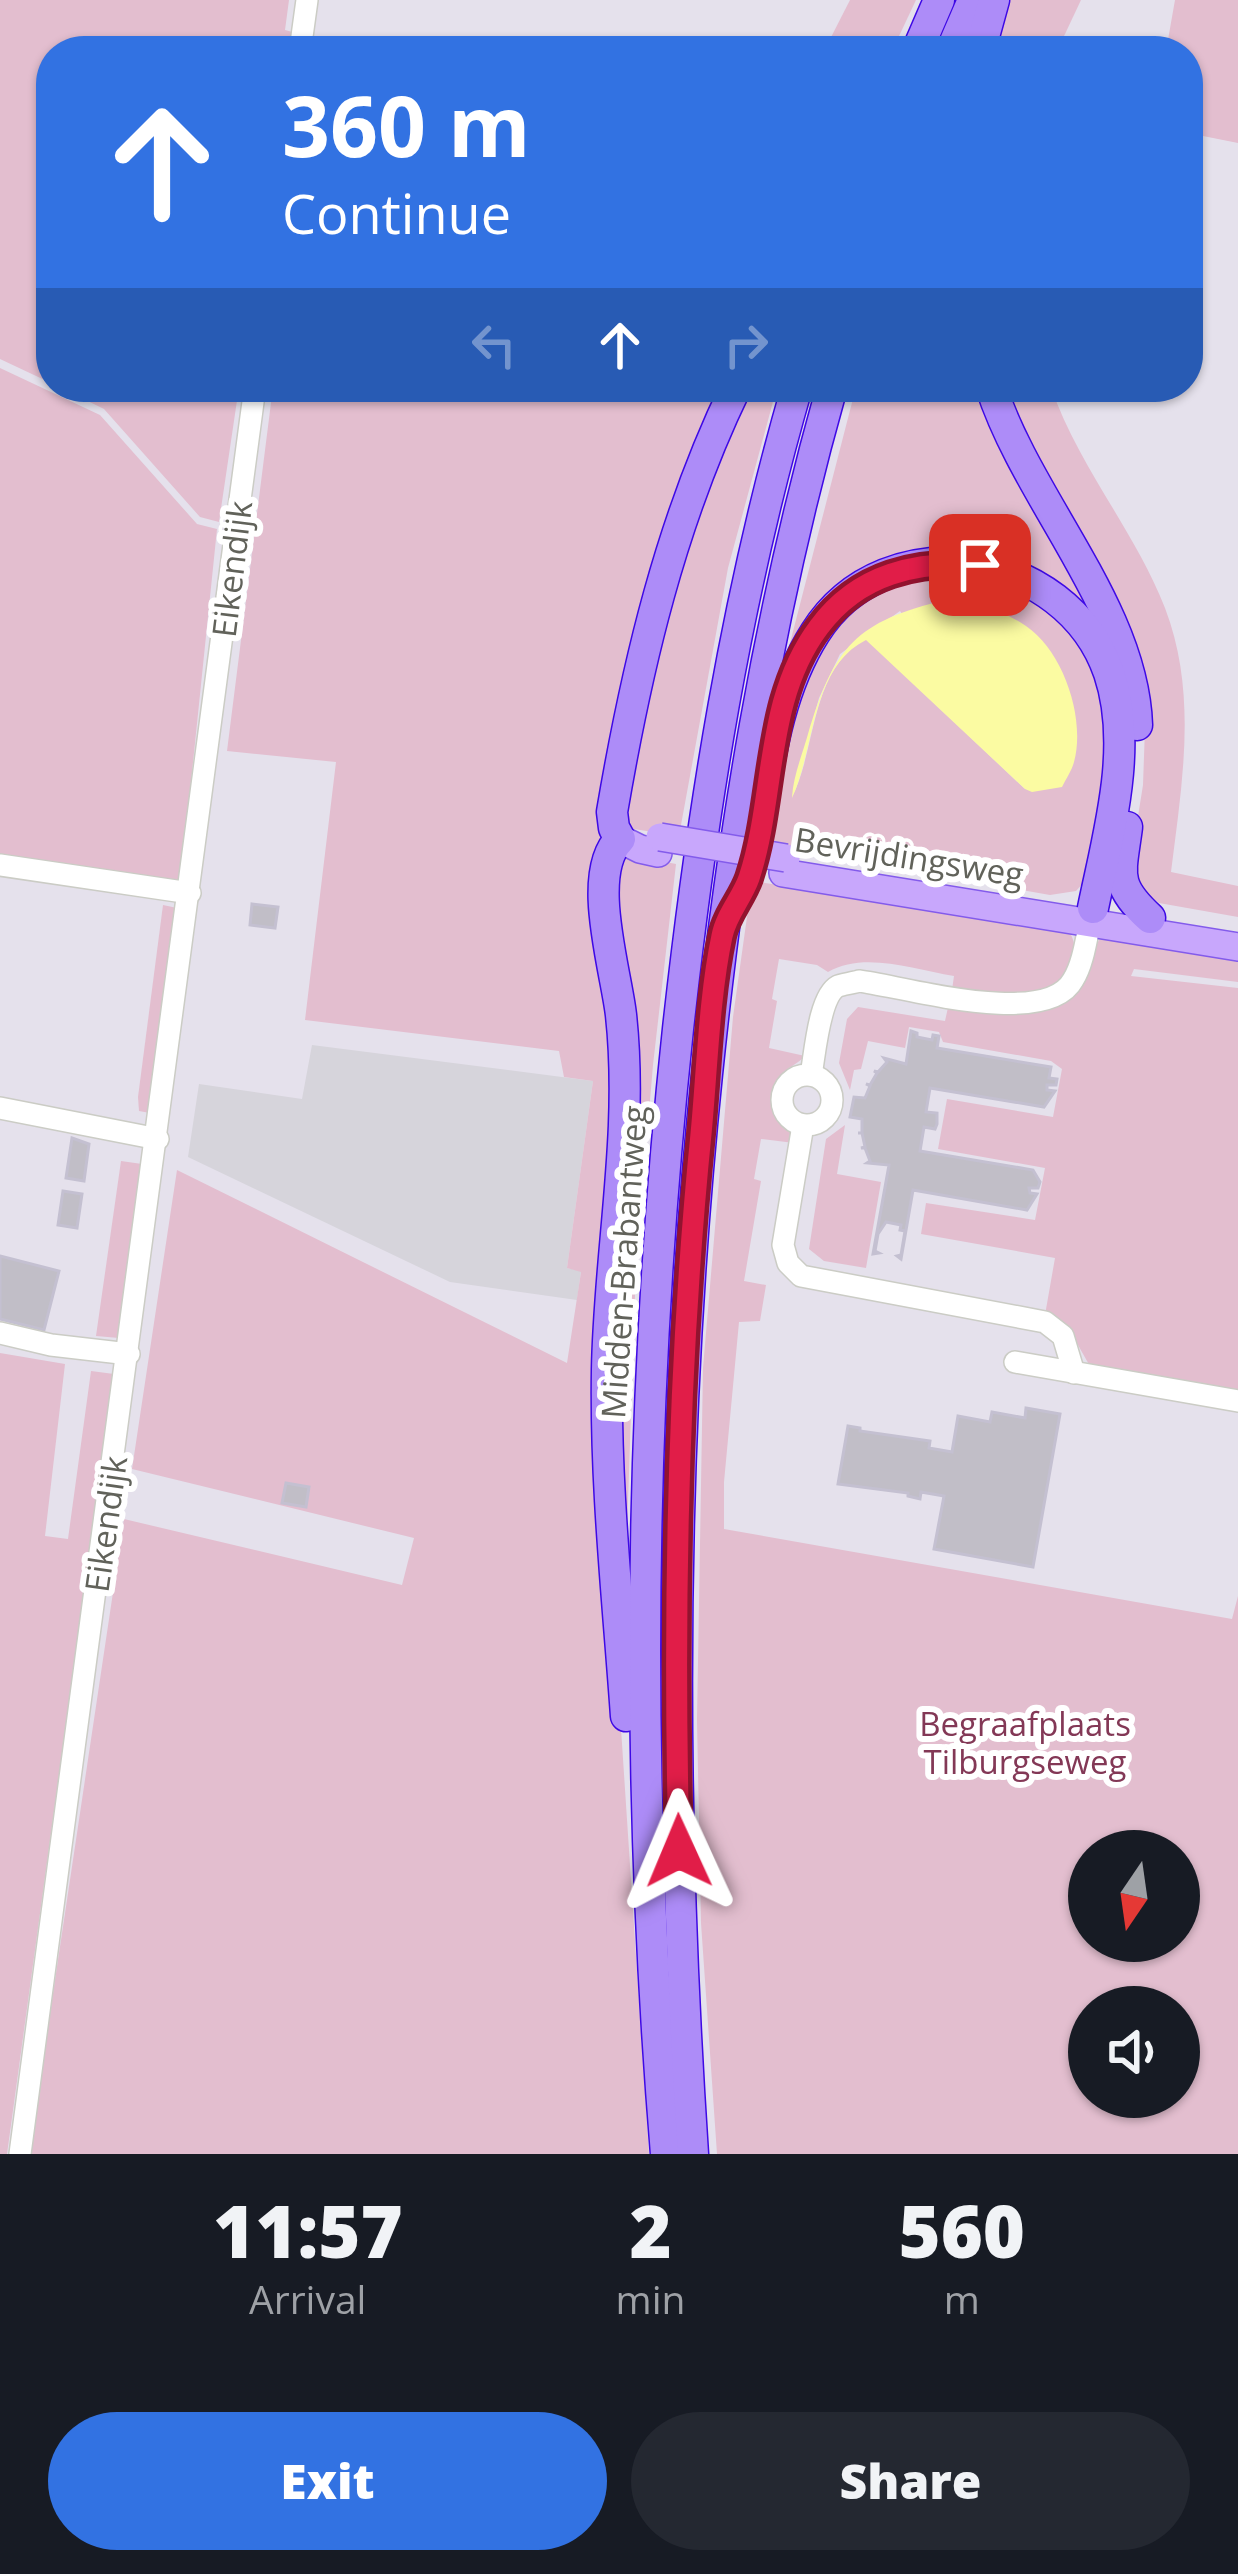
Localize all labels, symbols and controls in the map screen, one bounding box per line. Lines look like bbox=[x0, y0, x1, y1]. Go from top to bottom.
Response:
text: 360 m bbox=[282, 67, 530, 182]
icon: ahead bbox=[84, 84, 240, 240]
text: Continue bbox=[282, 176, 511, 250]
icon: left bbox=[461, 312, 527, 378]
icon: ahead bbox=[587, 312, 653, 378]
icon: right bbox=[713, 312, 779, 378]
street label: Eikendijk bbox=[201, 498, 262, 640]
pin bbox=[929, 514, 1031, 616]
icon: arrive bbox=[947, 532, 1013, 598]
street label: Bevrijdingsweg bbox=[792, 816, 1027, 897]
street label: Midden-Brabantweg bbox=[590, 1104, 657, 1420]
street label: Eikendijk bbox=[74, 1452, 137, 1595]
park label: Begraafplaats Tilburgseweg bbox=[919, 1701, 1131, 1784]
position arrow bbox=[616, 1788, 742, 1914]
north arrow bbox=[1068, 1830, 1200, 1962]
map controls bbox=[1068, 1830, 1200, 2118]
button: sound bbox=[1068, 1986, 1200, 2118]
text: 11:57 bbox=[213, 2181, 403, 2279]
text: 2 bbox=[629, 2181, 672, 2279]
text: 560 bbox=[898, 2181, 1025, 2279]
text: Arrival bbox=[249, 2272, 366, 2325]
text: min bbox=[616, 2272, 685, 2325]
text: m bbox=[944, 2272, 980, 2325]
button: Exit bbox=[48, 2412, 607, 2550]
button: Share bbox=[631, 2412, 1190, 2550]

